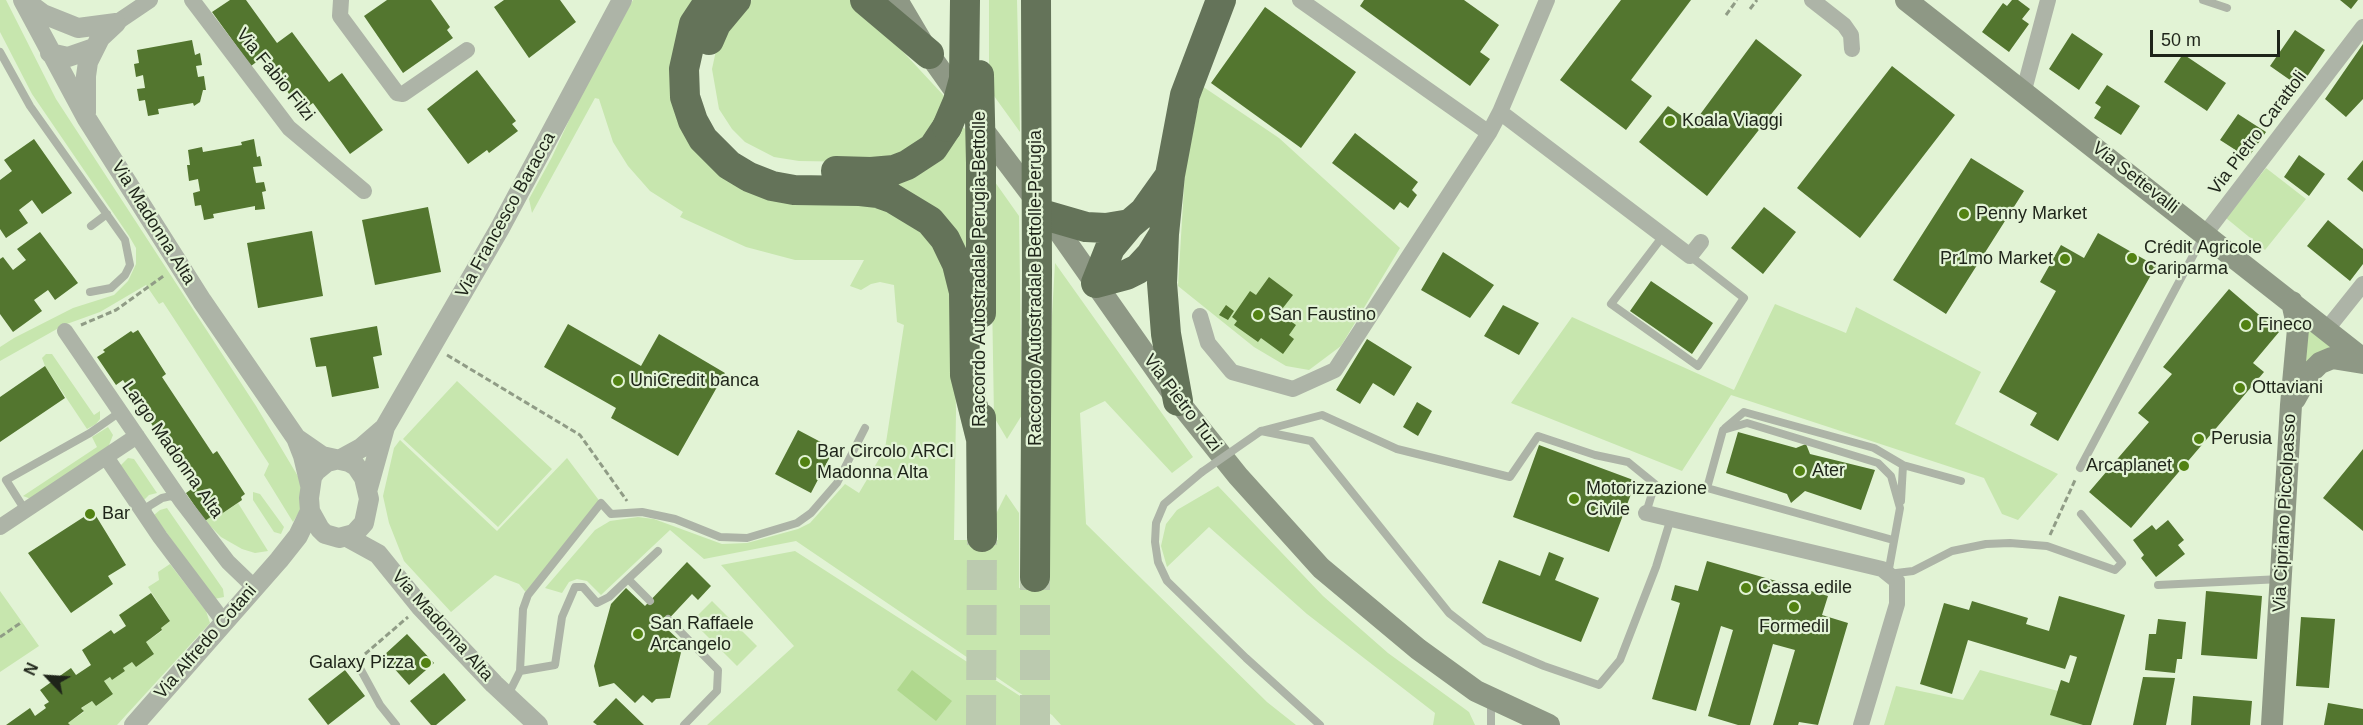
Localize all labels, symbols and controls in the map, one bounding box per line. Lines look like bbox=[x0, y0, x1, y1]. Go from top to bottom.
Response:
scale bar bbox=[2153, 18, 2284, 56]
street label: Via Fabio Filzi bbox=[231, 24, 319, 126]
text: 50 m bbox=[2161, 30, 2201, 50]
street label: Via Pietro Carattoli bbox=[2204, 67, 2312, 199]
place label: Koala Viaggi bbox=[1682, 110, 1783, 132]
street label: Raccordo Autostradale Perugia-Bettolle bbox=[969, 111, 991, 427]
marker: Koala Viaggi bbox=[1663, 114, 1677, 128]
street label: Via Francesco Baracca bbox=[452, 129, 560, 301]
street label: Raccordo Autostradale Bettolle-Perugia bbox=[1025, 130, 1047, 446]
street label: Via Settevalli bbox=[2087, 138, 2183, 218]
street label: Via Madonna Alta bbox=[106, 157, 200, 289]
place label: Penny Market bbox=[1976, 203, 2087, 225]
marker: Penny Market bbox=[1957, 207, 1971, 221]
place label: Crédit Agricole Cariparma bbox=[2144, 237, 2262, 280]
place label: Pr1mo Market bbox=[1940, 248, 2053, 270]
marker: Crédit Agricole Cariparma bbox=[2125, 251, 2139, 265]
marker: Pr1mo Market bbox=[2058, 252, 2072, 266]
place label: San Faustino bbox=[1270, 304, 1376, 326]
marker: San Faustino bbox=[1251, 308, 1265, 322]
place label: Fineco bbox=[2258, 314, 2312, 336]
marker: Fineco bbox=[2239, 318, 2253, 332]
street label: Via Pietro Tuzi bbox=[1138, 350, 1226, 456]
place label: UniCredit banca bbox=[630, 370, 759, 392]
marker: UniCredit banca bbox=[611, 374, 625, 388]
street label: Largo Madonna Alta bbox=[117, 377, 227, 523]
place label: Ottaviani bbox=[2252, 377, 2323, 399]
marker: Ottaviani bbox=[2233, 381, 2247, 395]
street label: Via Cipriano Piccolpasso bbox=[2269, 413, 2301, 613]
place label: Perusia bbox=[2211, 428, 2272, 450]
marker: Perusia bbox=[2192, 432, 2206, 446]
place label: Bar Circolo ARCI Madonna Alta bbox=[817, 441, 954, 484]
marker: Bar Circolo ARCI Madonna Alta bbox=[798, 455, 812, 469]
place label: Arcaplanet bbox=[2086, 455, 2172, 477]
marker: Arcaplanet bbox=[2177, 459, 2191, 473]
place label: Ater bbox=[1812, 460, 1845, 482]
marker: Ater bbox=[1793, 464, 1807, 478]
place label: Motorizzazione Civile bbox=[1586, 478, 1707, 520]
marker: Motorizzazione Civile bbox=[1567, 492, 1581, 506]
place label: Bar bbox=[102, 503, 130, 525]
marker: Bar bbox=[83, 507, 97, 521]
street label: Via Madonna Alta bbox=[387, 566, 497, 686]
place label: Cassa edile bbox=[1758, 577, 1852, 599]
street label: Via Alfredo Cotani bbox=[150, 580, 262, 704]
marker: Cassa edile bbox=[1739, 581, 1753, 595]
marker: Formedil bbox=[1787, 600, 1801, 614]
place label: San Raffaele Arcangelo bbox=[650, 613, 754, 656]
place label: Formedil bbox=[1759, 616, 1829, 638]
marker: San Raffaele Arcangelo bbox=[631, 627, 645, 641]
north arrow bbox=[18, 647, 78, 707]
place label: Galaxy Pizza bbox=[309, 652, 414, 674]
marker: Galaxy Pizza bbox=[419, 656, 433, 670]
text: N bbox=[21, 660, 41, 678]

